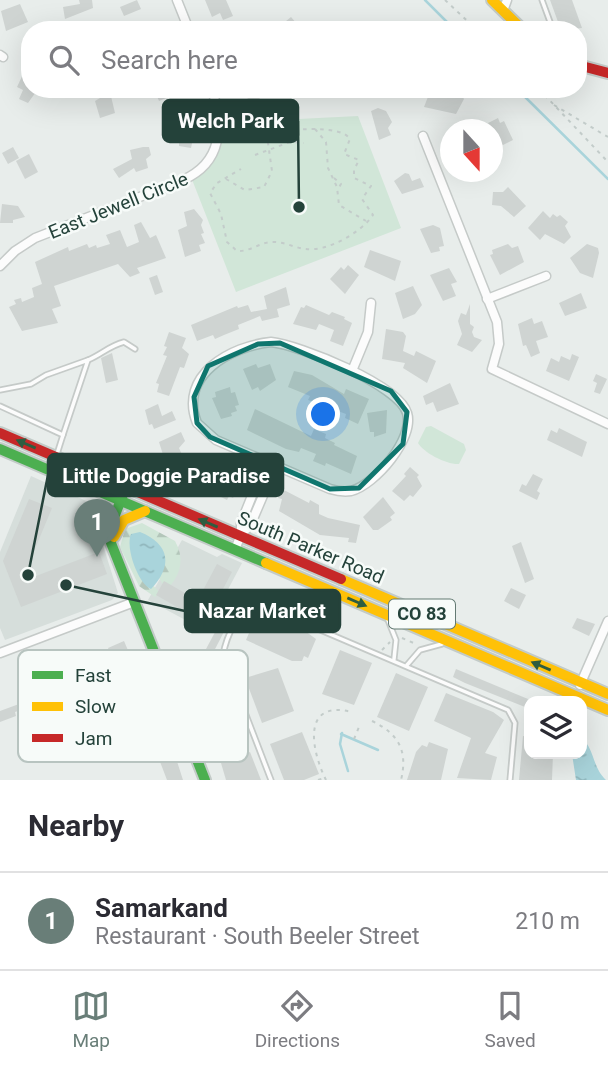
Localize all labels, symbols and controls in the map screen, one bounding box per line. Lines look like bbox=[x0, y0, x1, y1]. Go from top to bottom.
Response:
search box bbox=[21, 21, 587, 98]
icon: search bbox=[45, 41, 83, 79]
text: Search here bbox=[101, 45, 238, 75]
callout: Welch Park bbox=[163, 100, 298, 142]
text: Welch Park bbox=[178, 109, 285, 133]
north arrow bbox=[440, 119, 503, 182]
street label: East Jewell Circle bbox=[45, 167, 191, 244]
your location bbox=[306, 397, 340, 431]
one-way arrow bbox=[16, 438, 36, 450]
callout: Little Doggie Paradise bbox=[48, 454, 283, 496]
text: Little Doggie Paradise bbox=[62, 464, 270, 488]
pin: 1 bbox=[74, 499, 120, 557]
street label: South Parker Road bbox=[234, 506, 388, 589]
one-way arrow bbox=[198, 517, 219, 528]
callout: Nazar Market bbox=[185, 590, 340, 632]
one-way arrow bbox=[347, 597, 368, 608]
text: Nazar Market bbox=[198, 599, 326, 623]
road number: CO 83 bbox=[389, 600, 455, 628]
legend bbox=[18, 650, 248, 762]
one-way arrow bbox=[531, 660, 551, 672]
text: Fast bbox=[75, 664, 112, 687]
text: Slow bbox=[75, 695, 116, 718]
map controls bbox=[524, 696, 587, 759]
button: layers bbox=[524, 696, 587, 759]
text: Jam bbox=[75, 727, 112, 750]
text: Nearby bbox=[28, 808, 124, 843]
text: Samarkand bbox=[95, 893, 228, 923]
text: 1 bbox=[44, 908, 58, 935]
text: 210 m bbox=[515, 908, 580, 935]
text: Restaurant · South Beeler Street bbox=[95, 923, 420, 950]
tab: Map bbox=[72, 987, 110, 1052]
tab: Directions bbox=[255, 987, 340, 1052]
tab: Saved bbox=[484, 987, 536, 1052]

